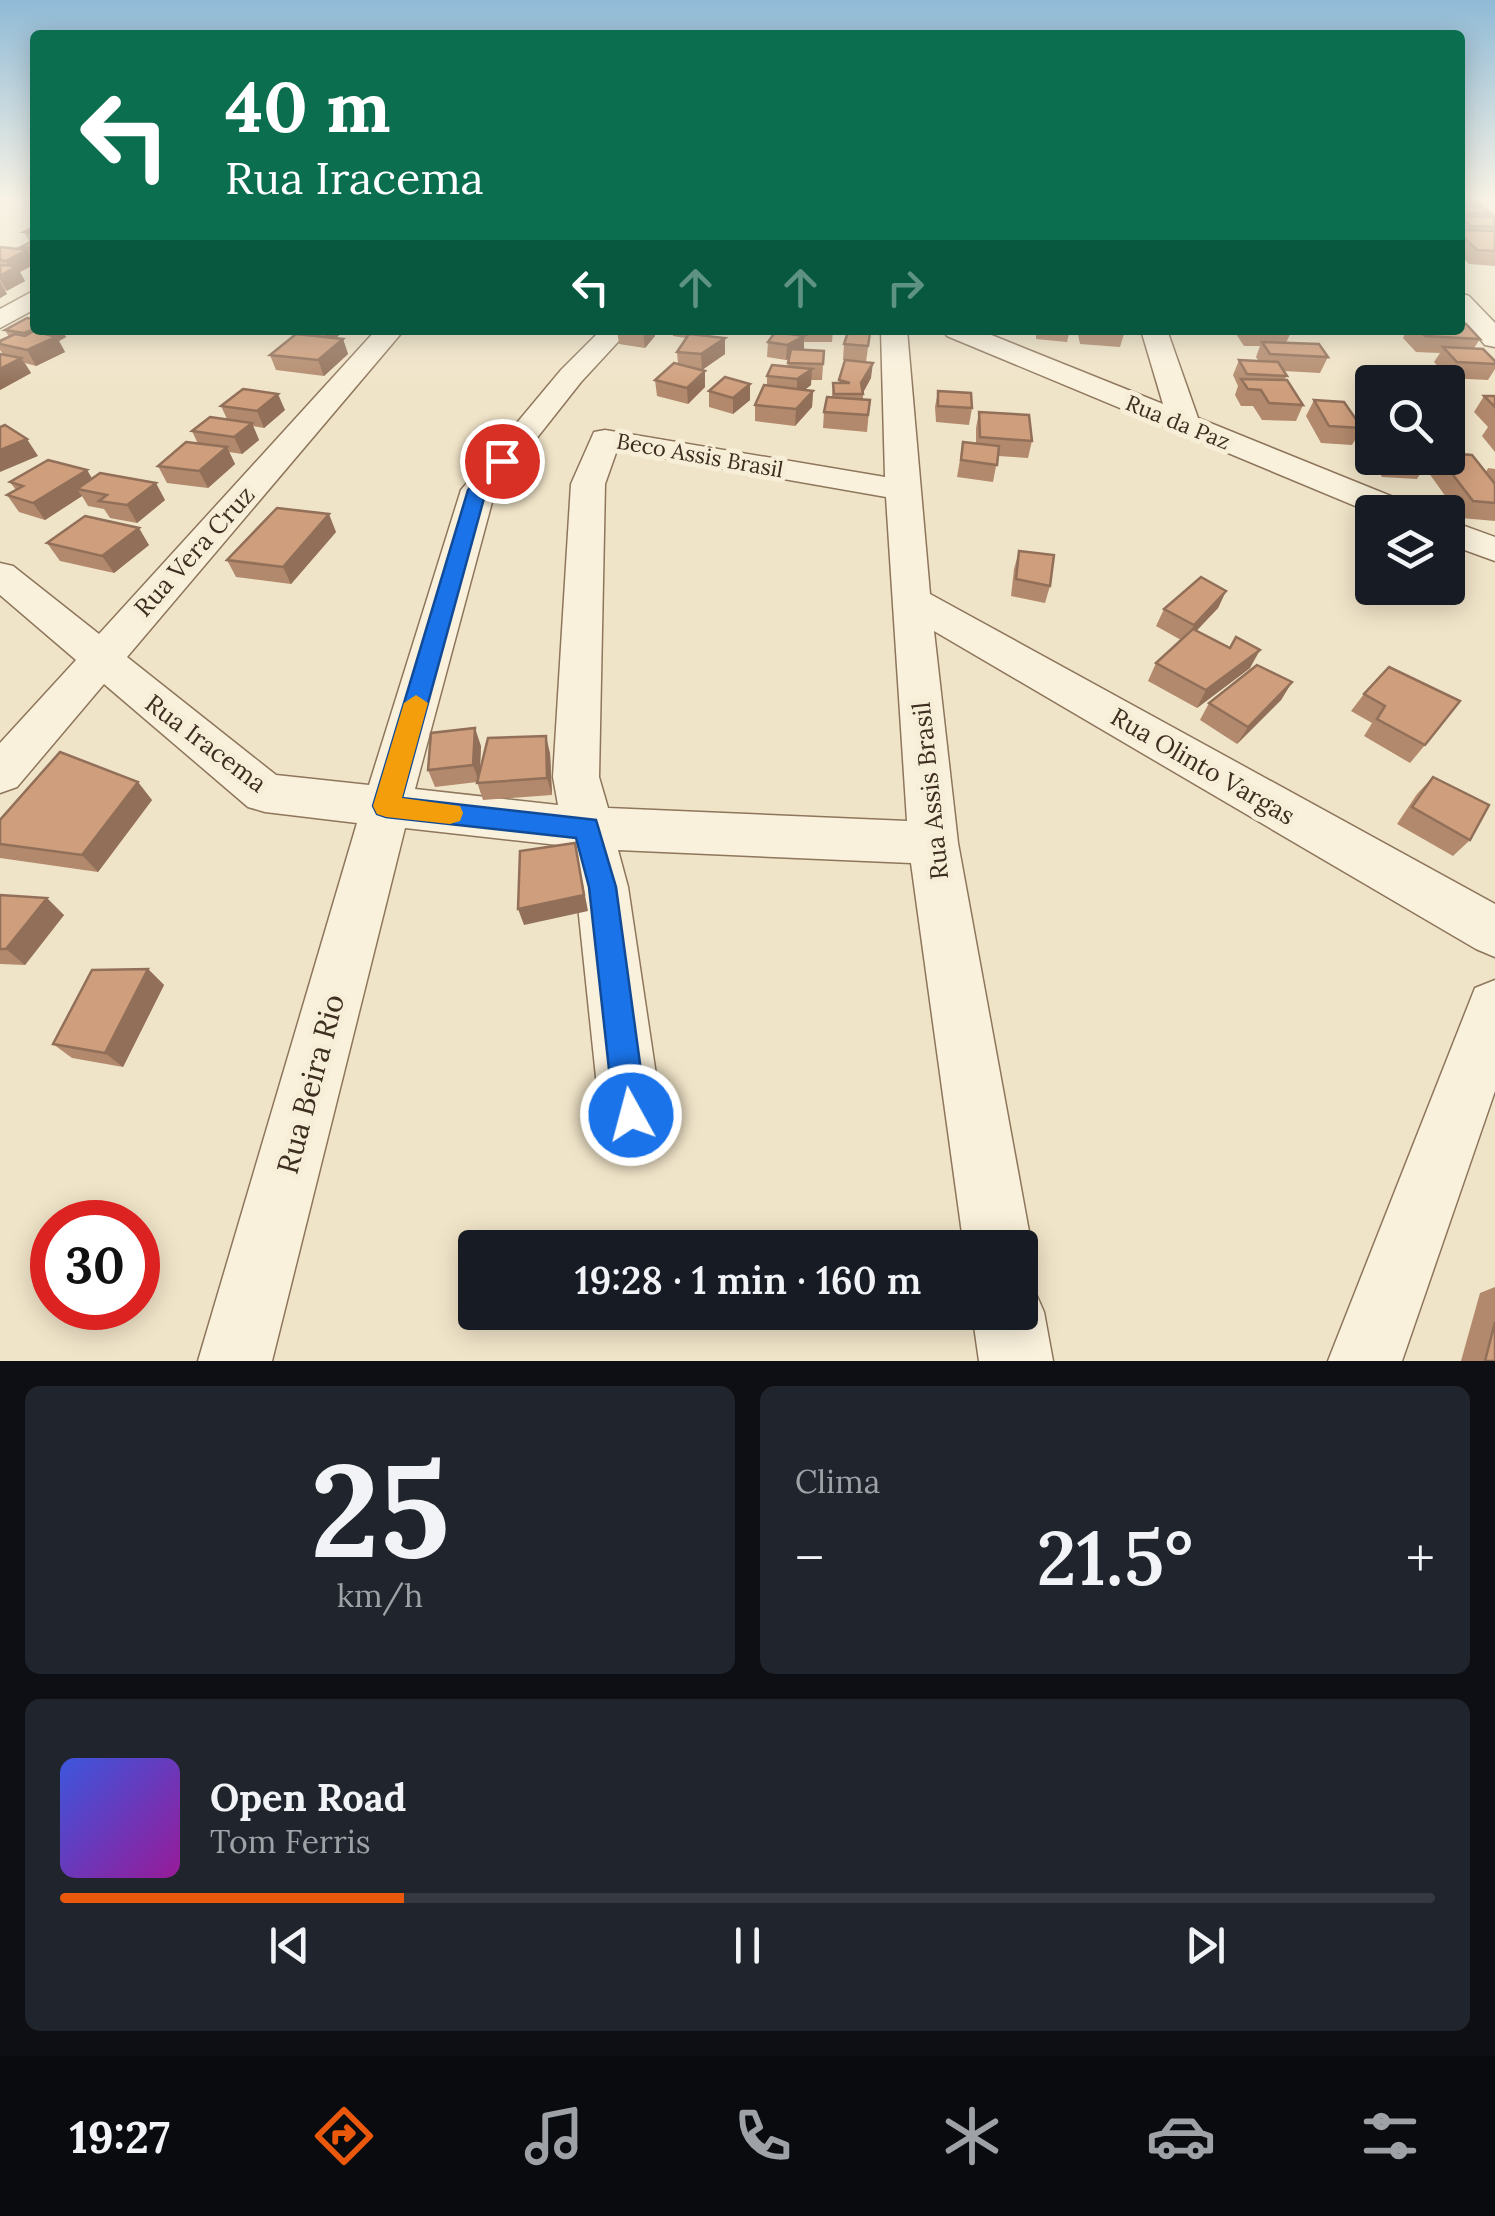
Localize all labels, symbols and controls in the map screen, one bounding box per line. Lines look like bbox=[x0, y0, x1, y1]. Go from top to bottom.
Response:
text: 40 m bbox=[225, 62, 391, 151]
icon: left bbox=[60, 70, 190, 200]
text: Rua Iracema bbox=[225, 149, 484, 206]
icon: left bbox=[563, 260, 618, 315]
icon: ahead bbox=[668, 260, 723, 315]
icon: ahead bbox=[773, 260, 828, 315]
icon: right bbox=[878, 260, 933, 315]
map controls bbox=[1355, 365, 1465, 605]
button: search bbox=[1355, 365, 1465, 475]
street label: Rua da Paz bbox=[1122, 388, 1234, 456]
pin bbox=[460, 419, 545, 504]
street label: Beco Assis Brasil bbox=[615, 427, 785, 483]
icon: arrive bbox=[475, 434, 530, 489]
street label: Rua Vera Cruz bbox=[127, 479, 261, 623]
button: layers bbox=[1355, 495, 1465, 605]
street label: Rua Iracema bbox=[139, 687, 273, 799]
street label: Rua Olinto Vargas bbox=[1105, 700, 1301, 832]
street label: Rua Assis Brasil bbox=[905, 701, 955, 881]
street label: Rua Beira Rio bbox=[268, 990, 352, 1178]
position arrow bbox=[579, 1063, 683, 1167]
speed limit sign: 30 bbox=[30, 1200, 160, 1330]
text: 19:28 · 1 min · 160 m bbox=[575, 1256, 921, 1304]
text: 25 bbox=[310, 1426, 450, 1593]
text: Clima bbox=[795, 1461, 880, 1502]
text: 21.5° bbox=[1036, 1510, 1194, 1606]
text: − bbox=[795, 1523, 824, 1593]
text: + bbox=[1406, 1523, 1435, 1593]
text: km/h bbox=[337, 1575, 423, 1616]
text: Open Road bbox=[210, 1773, 406, 1821]
text: Tom Ferris bbox=[210, 1821, 371, 1862]
icon: previous bbox=[262, 1918, 317, 1973]
icon: pause bbox=[720, 1918, 775, 1973]
icon: next bbox=[1178, 1918, 1233, 1973]
icon: directions bbox=[309, 2101, 379, 2171]
icon: music bbox=[519, 2101, 589, 2171]
icon: phone bbox=[728, 2101, 798, 2171]
icon: climate bbox=[937, 2101, 1007, 2171]
icon: car bbox=[1146, 2101, 1216, 2171]
icon: filters bbox=[1355, 2101, 1425, 2171]
text: 19:27 bbox=[70, 2108, 170, 2165]

